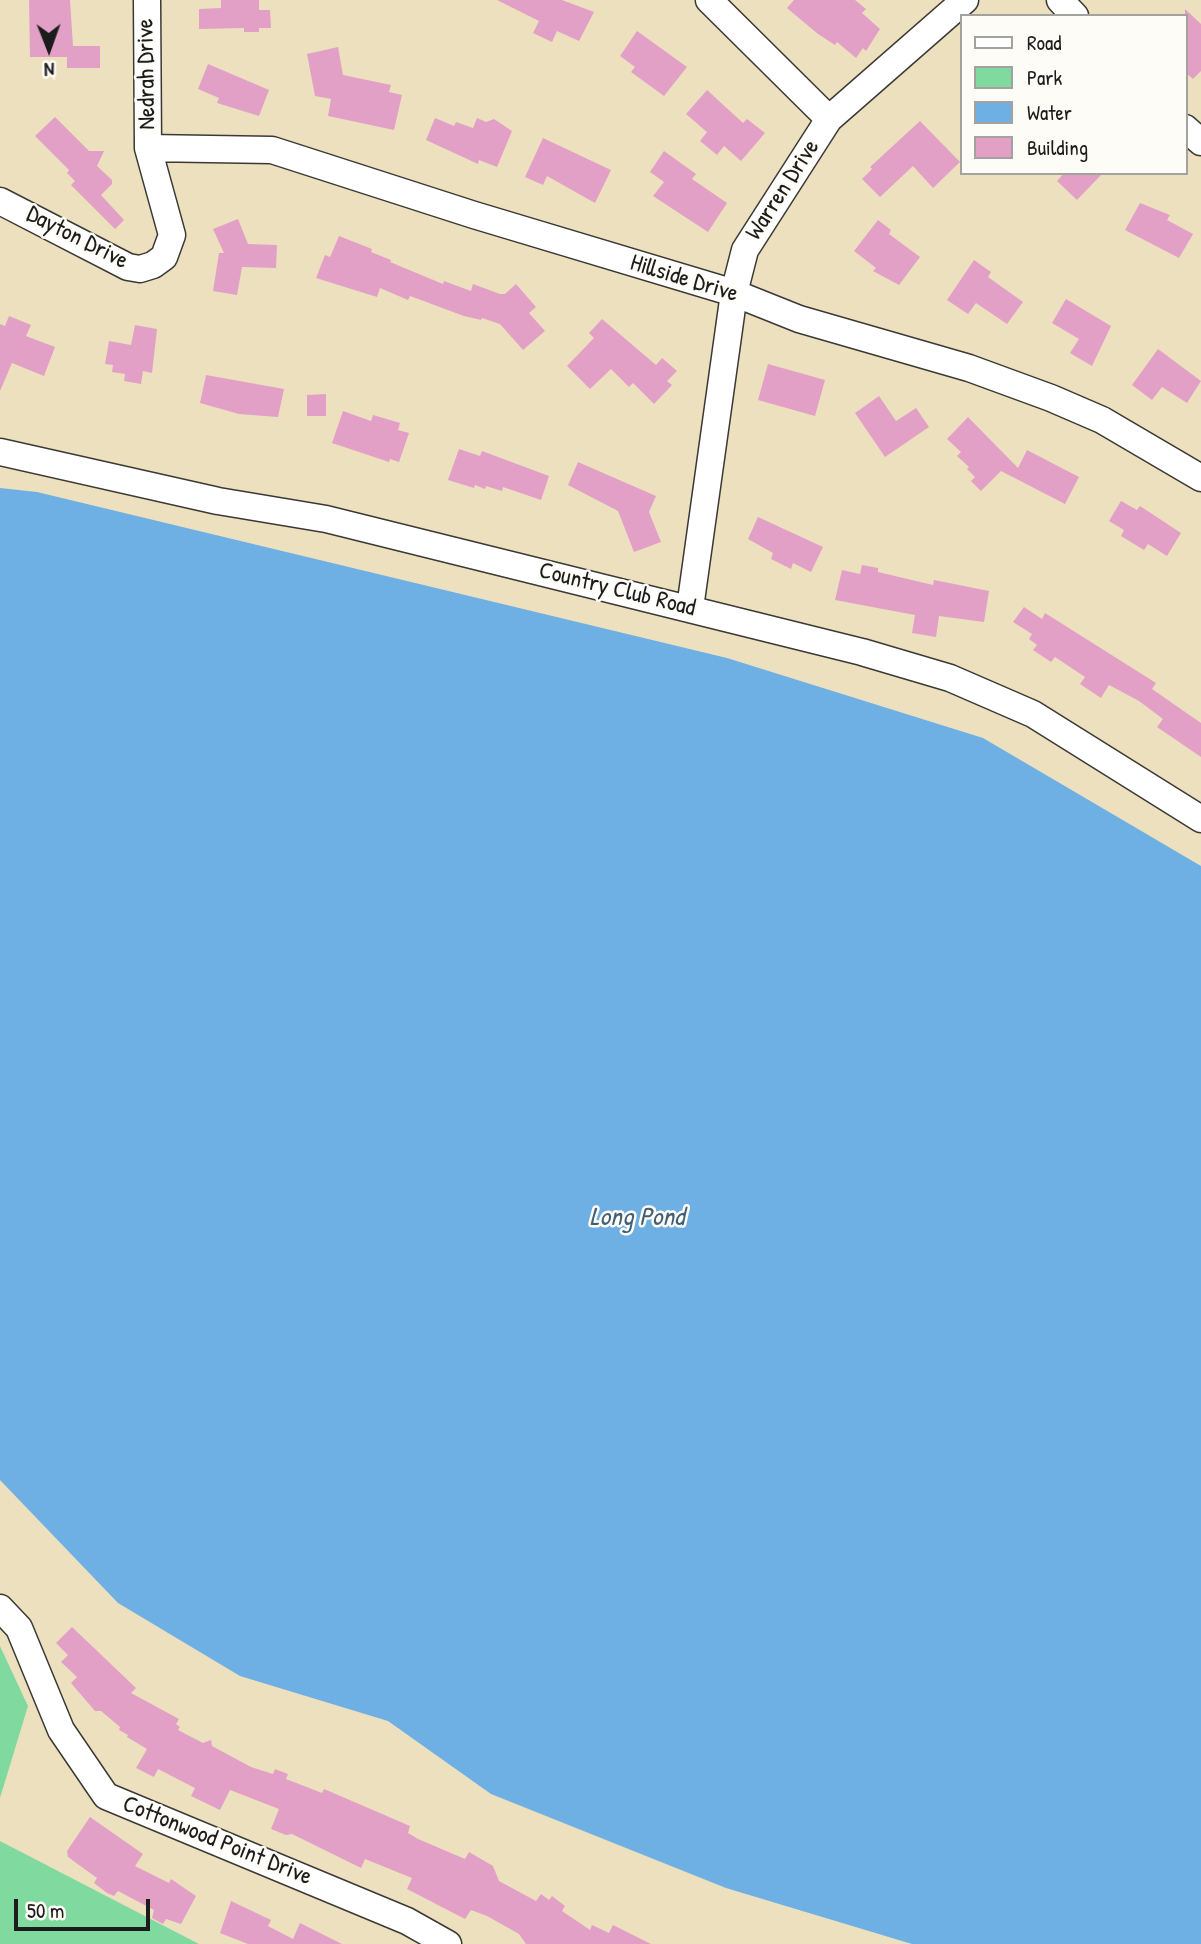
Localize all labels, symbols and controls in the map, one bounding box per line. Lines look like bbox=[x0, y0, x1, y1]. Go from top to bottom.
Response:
north arrow bbox=[14, 14, 84, 84]
legend bbox=[960, 14, 1187, 175]
street label: Nedrah Drive bbox=[132, 18, 162, 130]
text: Road bbox=[1027, 28, 1061, 57]
text: N bbox=[44, 57, 55, 83]
text: Park bbox=[1027, 63, 1062, 92]
text: Water bbox=[1027, 98, 1072, 127]
text: Building bbox=[1027, 133, 1088, 162]
street label: Warren Drive bbox=[740, 134, 826, 246]
street label: Dayton Drive bbox=[21, 200, 133, 276]
street label: Hillside Drive bbox=[627, 249, 741, 309]
street label: Country Club Road bbox=[536, 557, 698, 623]
water label: Long Pond bbox=[590, 1202, 684, 1234]
street label: Cottonwood Point Drive bbox=[118, 1790, 316, 1892]
scale bar bbox=[18, 1884, 154, 1928]
text: 50 m bbox=[27, 1896, 64, 1925]

